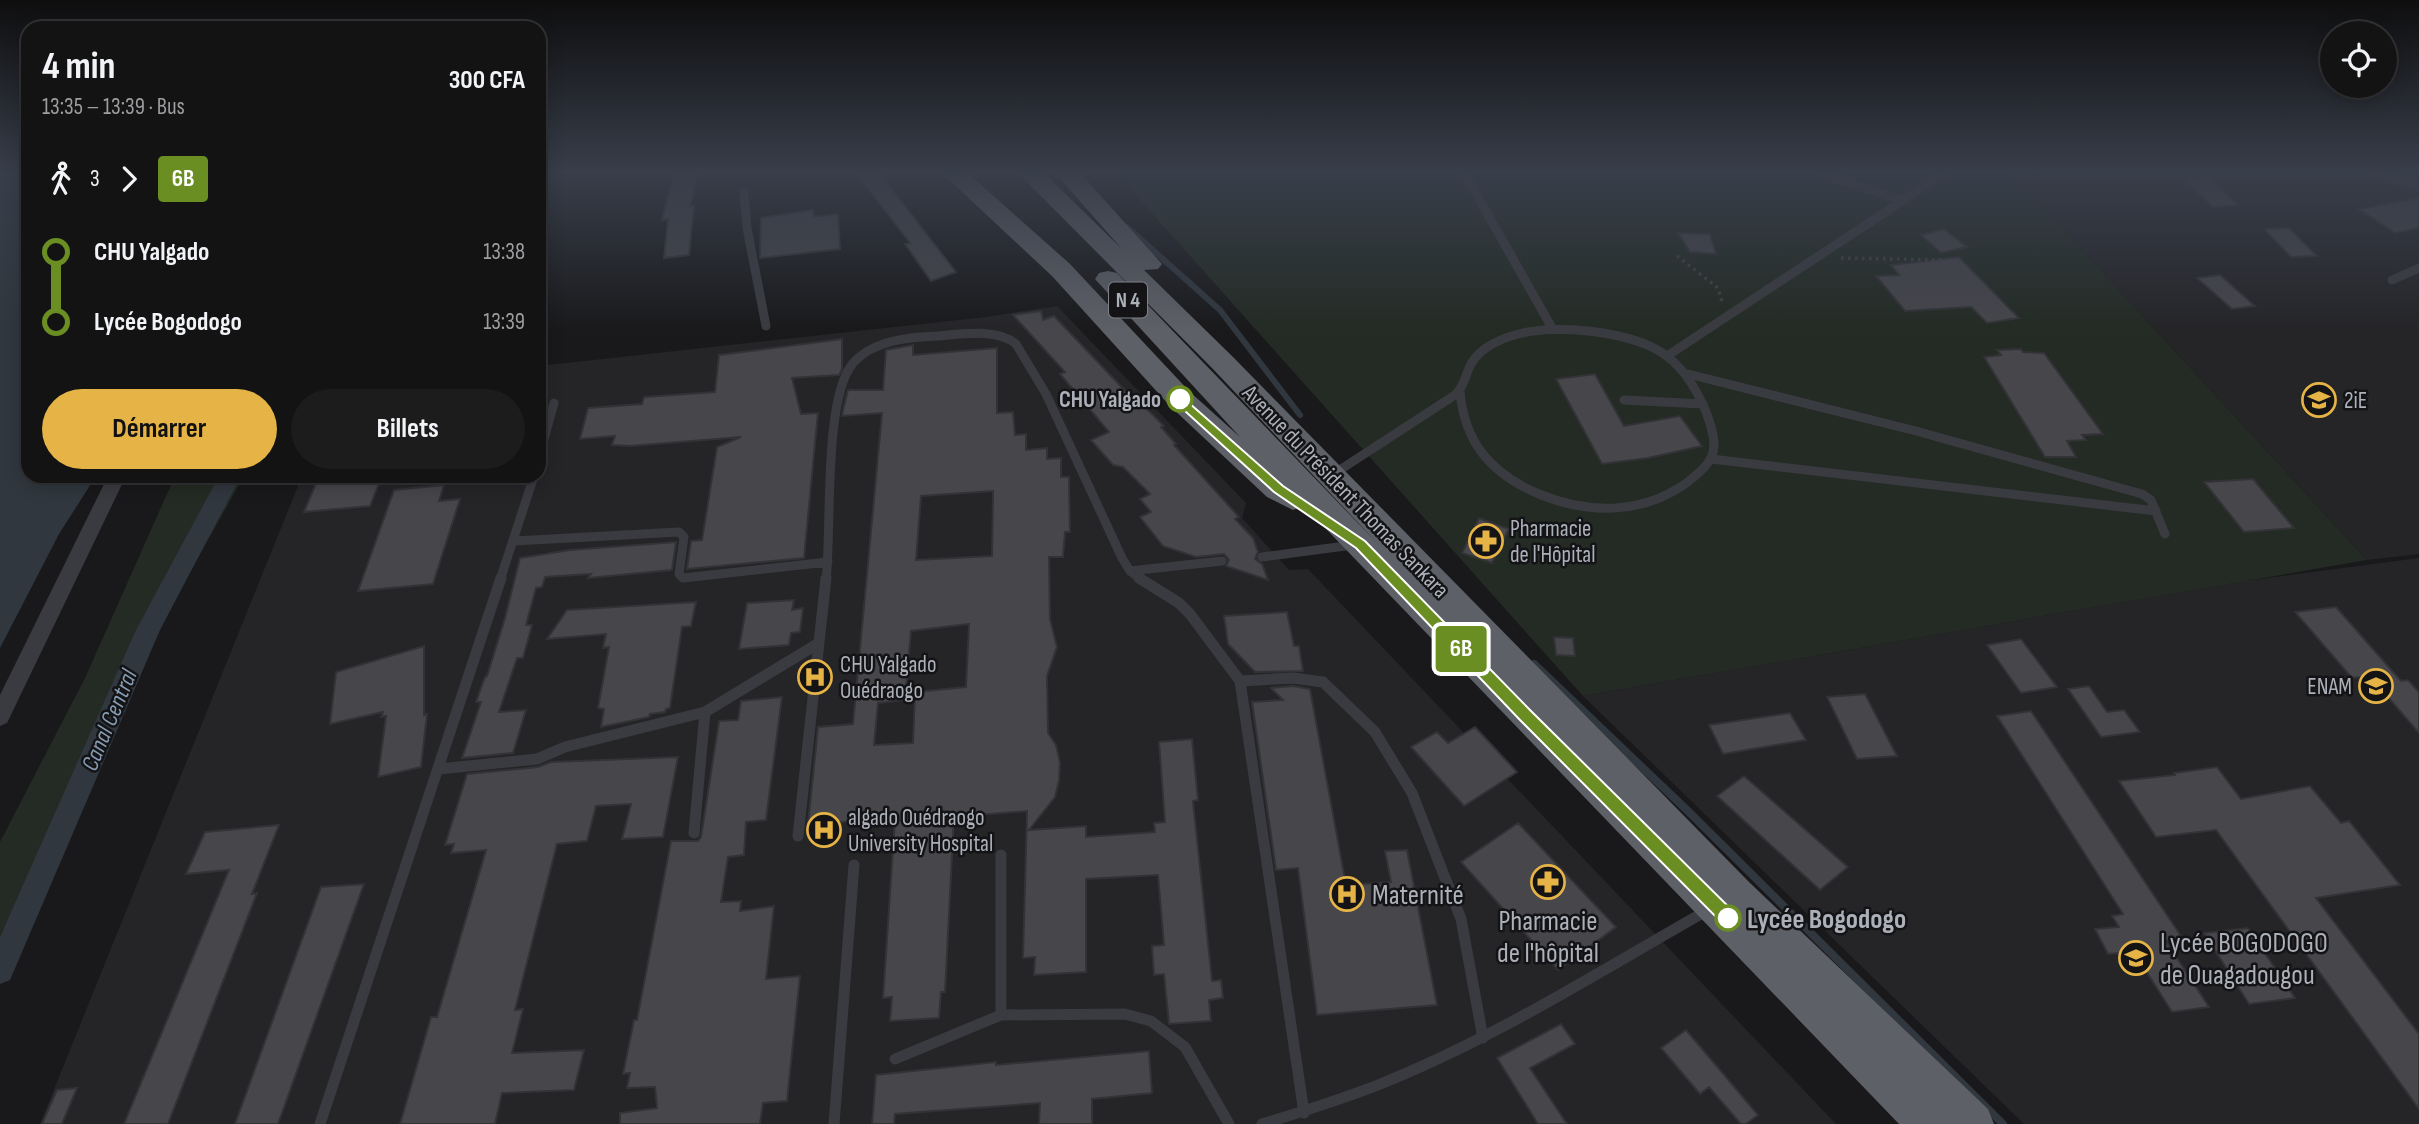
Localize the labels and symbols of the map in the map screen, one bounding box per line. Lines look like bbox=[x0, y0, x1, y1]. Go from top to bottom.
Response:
road number: N 4 bbox=[1109, 282, 1147, 318]
street label: Avenue du Président Thomas Sankara bbox=[1235, 379, 1454, 604]
school or university icon: 2iE bbox=[2300, 381, 2338, 419]
place label: CHU Yalgado bbox=[1059, 386, 1161, 414]
marker: CHU Yalgado bbox=[1167, 386, 1193, 412]
place label: 2iE bbox=[2344, 387, 2367, 415]
place label: Pharmacie de l'Hôpital bbox=[1510, 515, 1595, 569]
pharmacy icon: Pharmacie de l'Hôpital bbox=[1467, 522, 1505, 560]
line badge: 6B bbox=[1430, 626, 1492, 672]
place label: CHU Yalgado Ouédraogo bbox=[840, 651, 937, 705]
hospital icon: CHU Yalgado Ouédraogo bbox=[796, 658, 834, 696]
water label: Canal Central bbox=[75, 665, 144, 775]
school or university icon: ENAM bbox=[2357, 667, 2395, 705]
place label: ENAM bbox=[2307, 673, 2352, 701]
place label: algado Ouédraogo University Hospital bbox=[848, 804, 993, 858]
hospital icon: algado Ouédraogo University Hospital bbox=[805, 811, 843, 849]
pharmacy icon: Pharmacie de l'hôpital bbox=[1529, 863, 1567, 901]
hospital icon: Maternité bbox=[1328, 875, 1366, 913]
place label: Maternité bbox=[1372, 879, 1464, 912]
place label: Lycée Bogodogo bbox=[1747, 903, 1906, 936]
place label: Pharmacie de l'hôpital bbox=[1497, 905, 1599, 970]
marker: Lycée Bogodogo bbox=[1715, 905, 1741, 931]
place label: Lycée BOGODOGO de Ouagadougou bbox=[2160, 927, 2328, 992]
school or university icon: Lycée BOGODOGO de Ouagadougou bbox=[2117, 939, 2155, 977]

